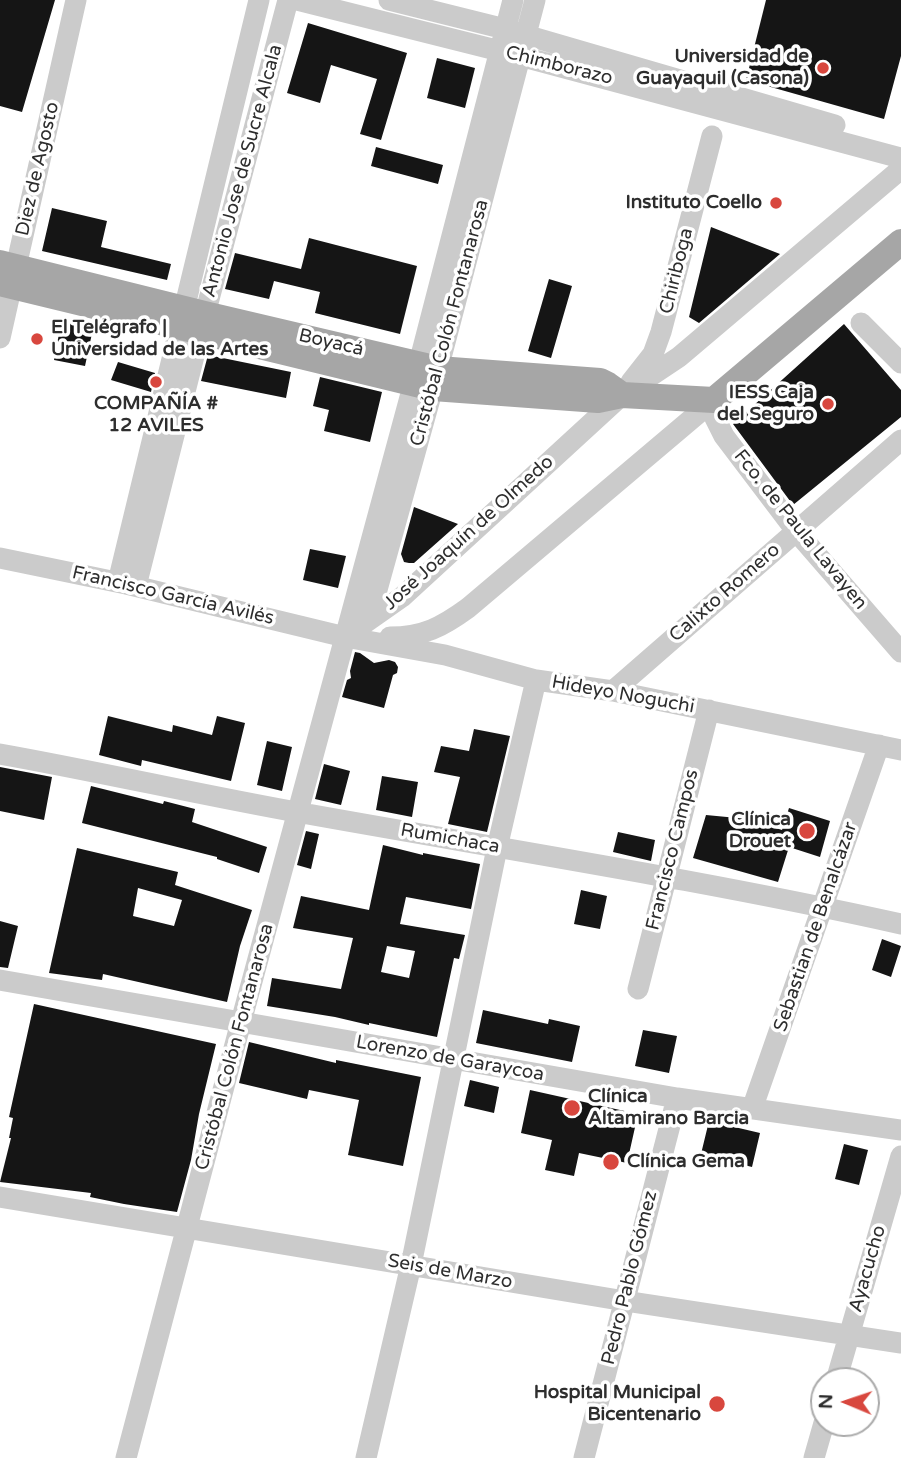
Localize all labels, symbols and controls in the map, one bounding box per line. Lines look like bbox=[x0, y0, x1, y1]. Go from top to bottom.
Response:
street label: Antonio Jose de Sucre Alcala bbox=[198, 42, 288, 300]
street label: Chimborazo bbox=[503, 42, 615, 90]
place label: Universidad de Guayaquil (Casona) bbox=[636, 46, 809, 90]
marker: Universidad de Guayaquil (Casona) bbox=[815, 60, 831, 76]
street label: Diez de Agosto bbox=[11, 100, 65, 238]
place label: Instituto Coello bbox=[626, 192, 762, 214]
marker: Instituto Coello bbox=[768, 195, 784, 211]
street label: Cristóbal Colón Fontanarosa bbox=[406, 197, 494, 449]
street label: Chiriboga bbox=[655, 226, 699, 316]
place label: El Telégrafo | Universidad de las Artes bbox=[51, 317, 268, 361]
street label: Boyacá bbox=[296, 324, 366, 362]
marker: El Telégrafo | Universidad de las Artes bbox=[29, 331, 45, 347]
marker: COMPAÑÍA # 12 AVILES bbox=[148, 374, 164, 390]
place label: IESS Caja del Seguro bbox=[717, 382, 814, 426]
place label: COMPAÑÍA # 12 AVILES bbox=[94, 393, 218, 437]
marker: IESS Caja del Seguro bbox=[820, 396, 836, 412]
street label: Fco. de Paula Lavayen bbox=[729, 446, 871, 614]
street label: José Joaquín de Olmedo bbox=[379, 451, 559, 615]
street label: Calixto Romero bbox=[665, 539, 785, 647]
street label: Francisco García Avilés bbox=[70, 562, 276, 630]
street label: Hideyo Noguchi bbox=[550, 671, 696, 719]
street label: Francisco Campos bbox=[642, 767, 704, 933]
place label: Clínica Drouet bbox=[729, 809, 791, 853]
street label: Rumichaca bbox=[399, 819, 501, 859]
street label: Sebastian de Benalcázar bbox=[769, 819, 863, 1035]
marker: Clínica Drouet bbox=[797, 821, 817, 841]
street label: Cristóbal Colón Fontanarosa bbox=[191, 921, 279, 1173]
street label: Lorenzo de Garaycoa bbox=[354, 1031, 546, 1087]
place label: Clínica Altamirano Barcia bbox=[588, 1086, 749, 1130]
marker: Clínica Altamirano Barcia bbox=[562, 1098, 582, 1118]
place label: Clínica Gema bbox=[627, 1151, 745, 1173]
marker: Clínica Gema bbox=[601, 1152, 621, 1172]
street label: Pedro Pablo Gómez bbox=[597, 1189, 663, 1367]
street label: Ayacucho bbox=[845, 1223, 891, 1315]
street label: Seis de Marzo bbox=[386, 1250, 514, 1294]
north arrow bbox=[810, 1367, 880, 1437]
place label: Hospital Municipal Bicentenario bbox=[534, 1382, 701, 1426]
text: N bbox=[815, 1393, 837, 1409]
marker: Hospital Municipal Bicentenario bbox=[707, 1394, 727, 1414]

